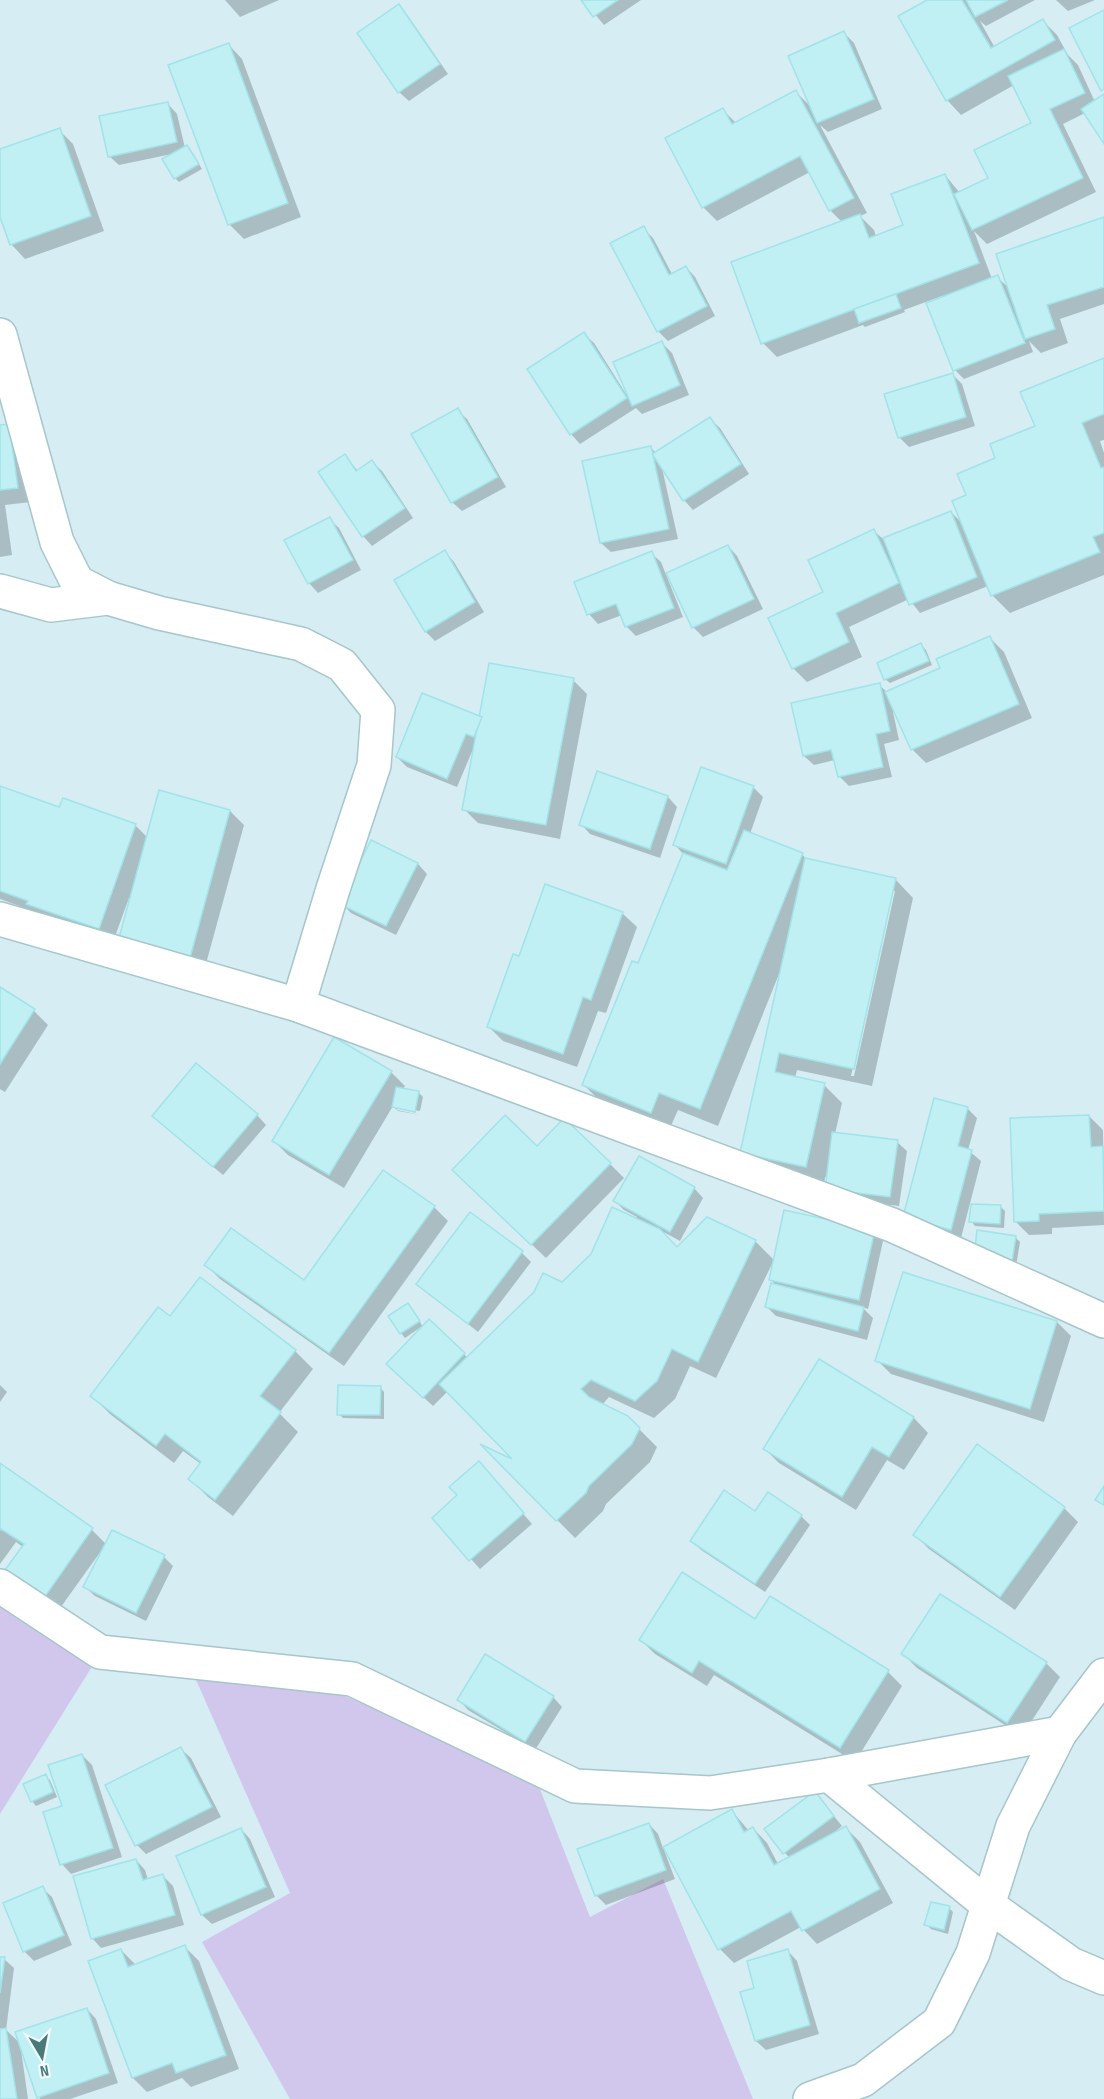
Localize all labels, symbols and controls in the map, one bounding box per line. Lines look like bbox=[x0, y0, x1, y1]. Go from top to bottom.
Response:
north arrow bbox=[12, 2027, 72, 2087]
text: N bbox=[38, 2060, 50, 2080]

